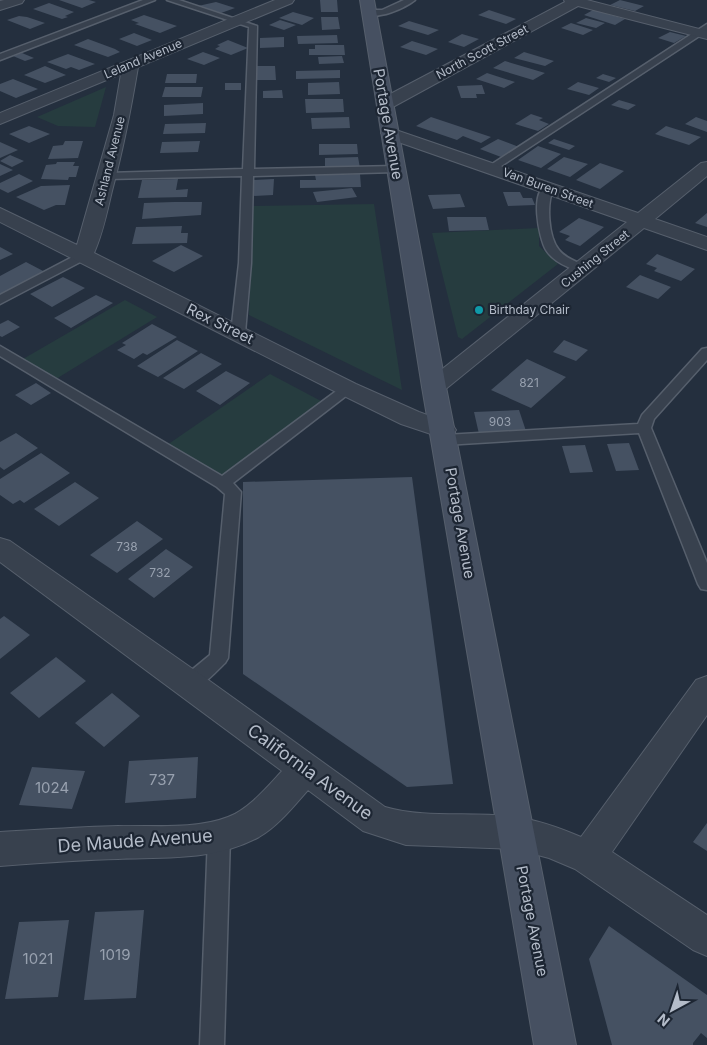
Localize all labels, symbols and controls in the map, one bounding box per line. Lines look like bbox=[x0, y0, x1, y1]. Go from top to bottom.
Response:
street label: North Scott Street bbox=[433, 21, 530, 82]
street label: Leland Avenue bbox=[101, 35, 184, 82]
street label: Portage Avenue bbox=[369, 67, 408, 181]
street label: Ashland Avenue bbox=[91, 115, 128, 207]
street label: Van Buren Street bbox=[501, 164, 596, 211]
street label: Cushing Street bbox=[557, 226, 632, 291]
street label: Rex Street bbox=[183, 299, 257, 348]
place label: Birthday Chair bbox=[489, 302, 570, 317]
marker: Birthday Chair bbox=[473, 304, 485, 316]
house number: 821 bbox=[519, 375, 539, 390]
house number: 903 bbox=[489, 414, 511, 429]
street label: Portage Avenue bbox=[441, 466, 480, 580]
house number: 738 bbox=[116, 539, 138, 554]
house number: 732 bbox=[149, 565, 171, 580]
street label: California Avenue bbox=[244, 719, 377, 824]
house number: 737 bbox=[149, 770, 175, 789]
house number: 1024 bbox=[35, 778, 69, 797]
street label: De Maude Avenue bbox=[57, 825, 213, 856]
street label: Portage Avenue bbox=[512, 864, 553, 978]
house number: 1019 bbox=[100, 945, 130, 964]
house number: 1021 bbox=[23, 949, 53, 968]
north arrow bbox=[647, 985, 697, 1035]
text: N bbox=[654, 1010, 673, 1030]

